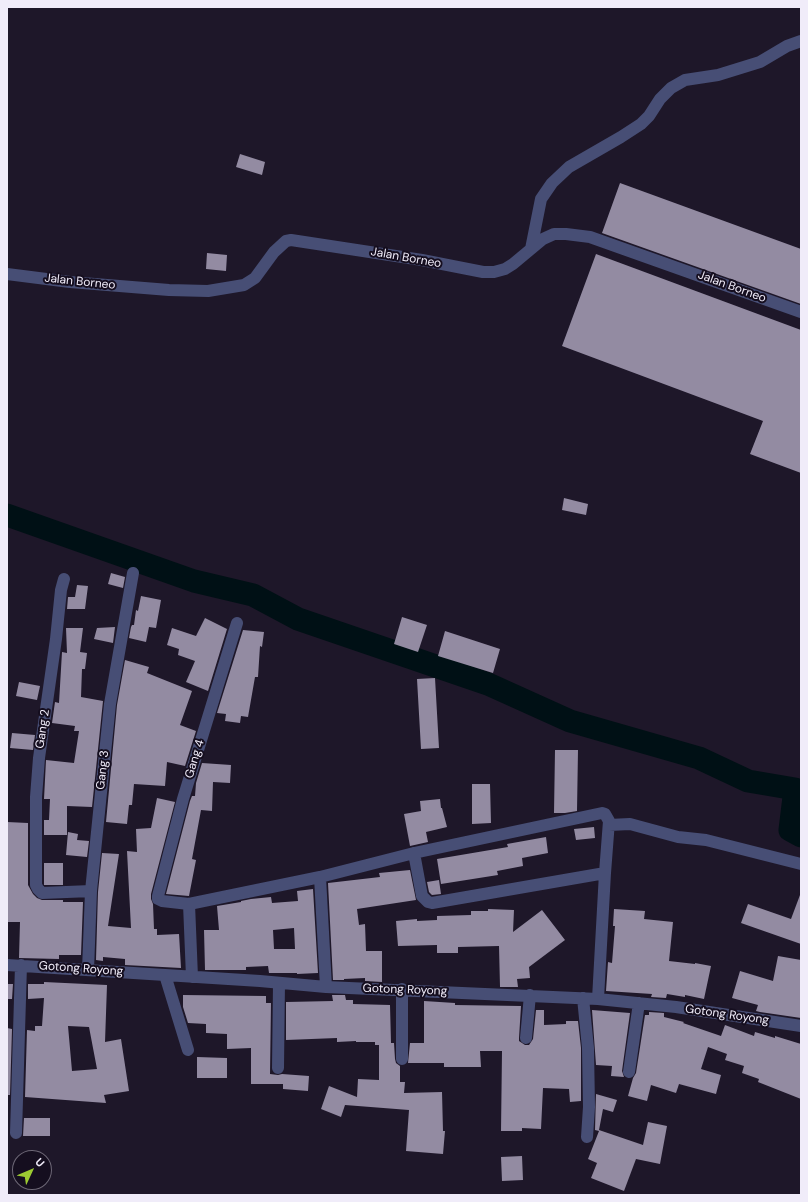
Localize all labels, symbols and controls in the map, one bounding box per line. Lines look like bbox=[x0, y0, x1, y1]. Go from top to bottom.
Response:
street label: Jalan Borneo bbox=[370, 245, 442, 271]
street label: Jalan Borneo bbox=[696, 268, 768, 306]
street label: Jalan Borneo bbox=[44, 271, 116, 293]
street label: Gang 2 bbox=[33, 709, 53, 749]
street label: Gang 4 bbox=[182, 738, 208, 780]
street label: Gang 3 bbox=[94, 750, 112, 790]
street label: Gotong Royong bbox=[38, 959, 124, 979]
street label: Gotong Royong bbox=[362, 981, 448, 999]
street label: Gotong Royong bbox=[684, 1002, 770, 1028]
north arrow bbox=[12, 1150, 52, 1190]
text: U bbox=[32, 1155, 48, 1170]

